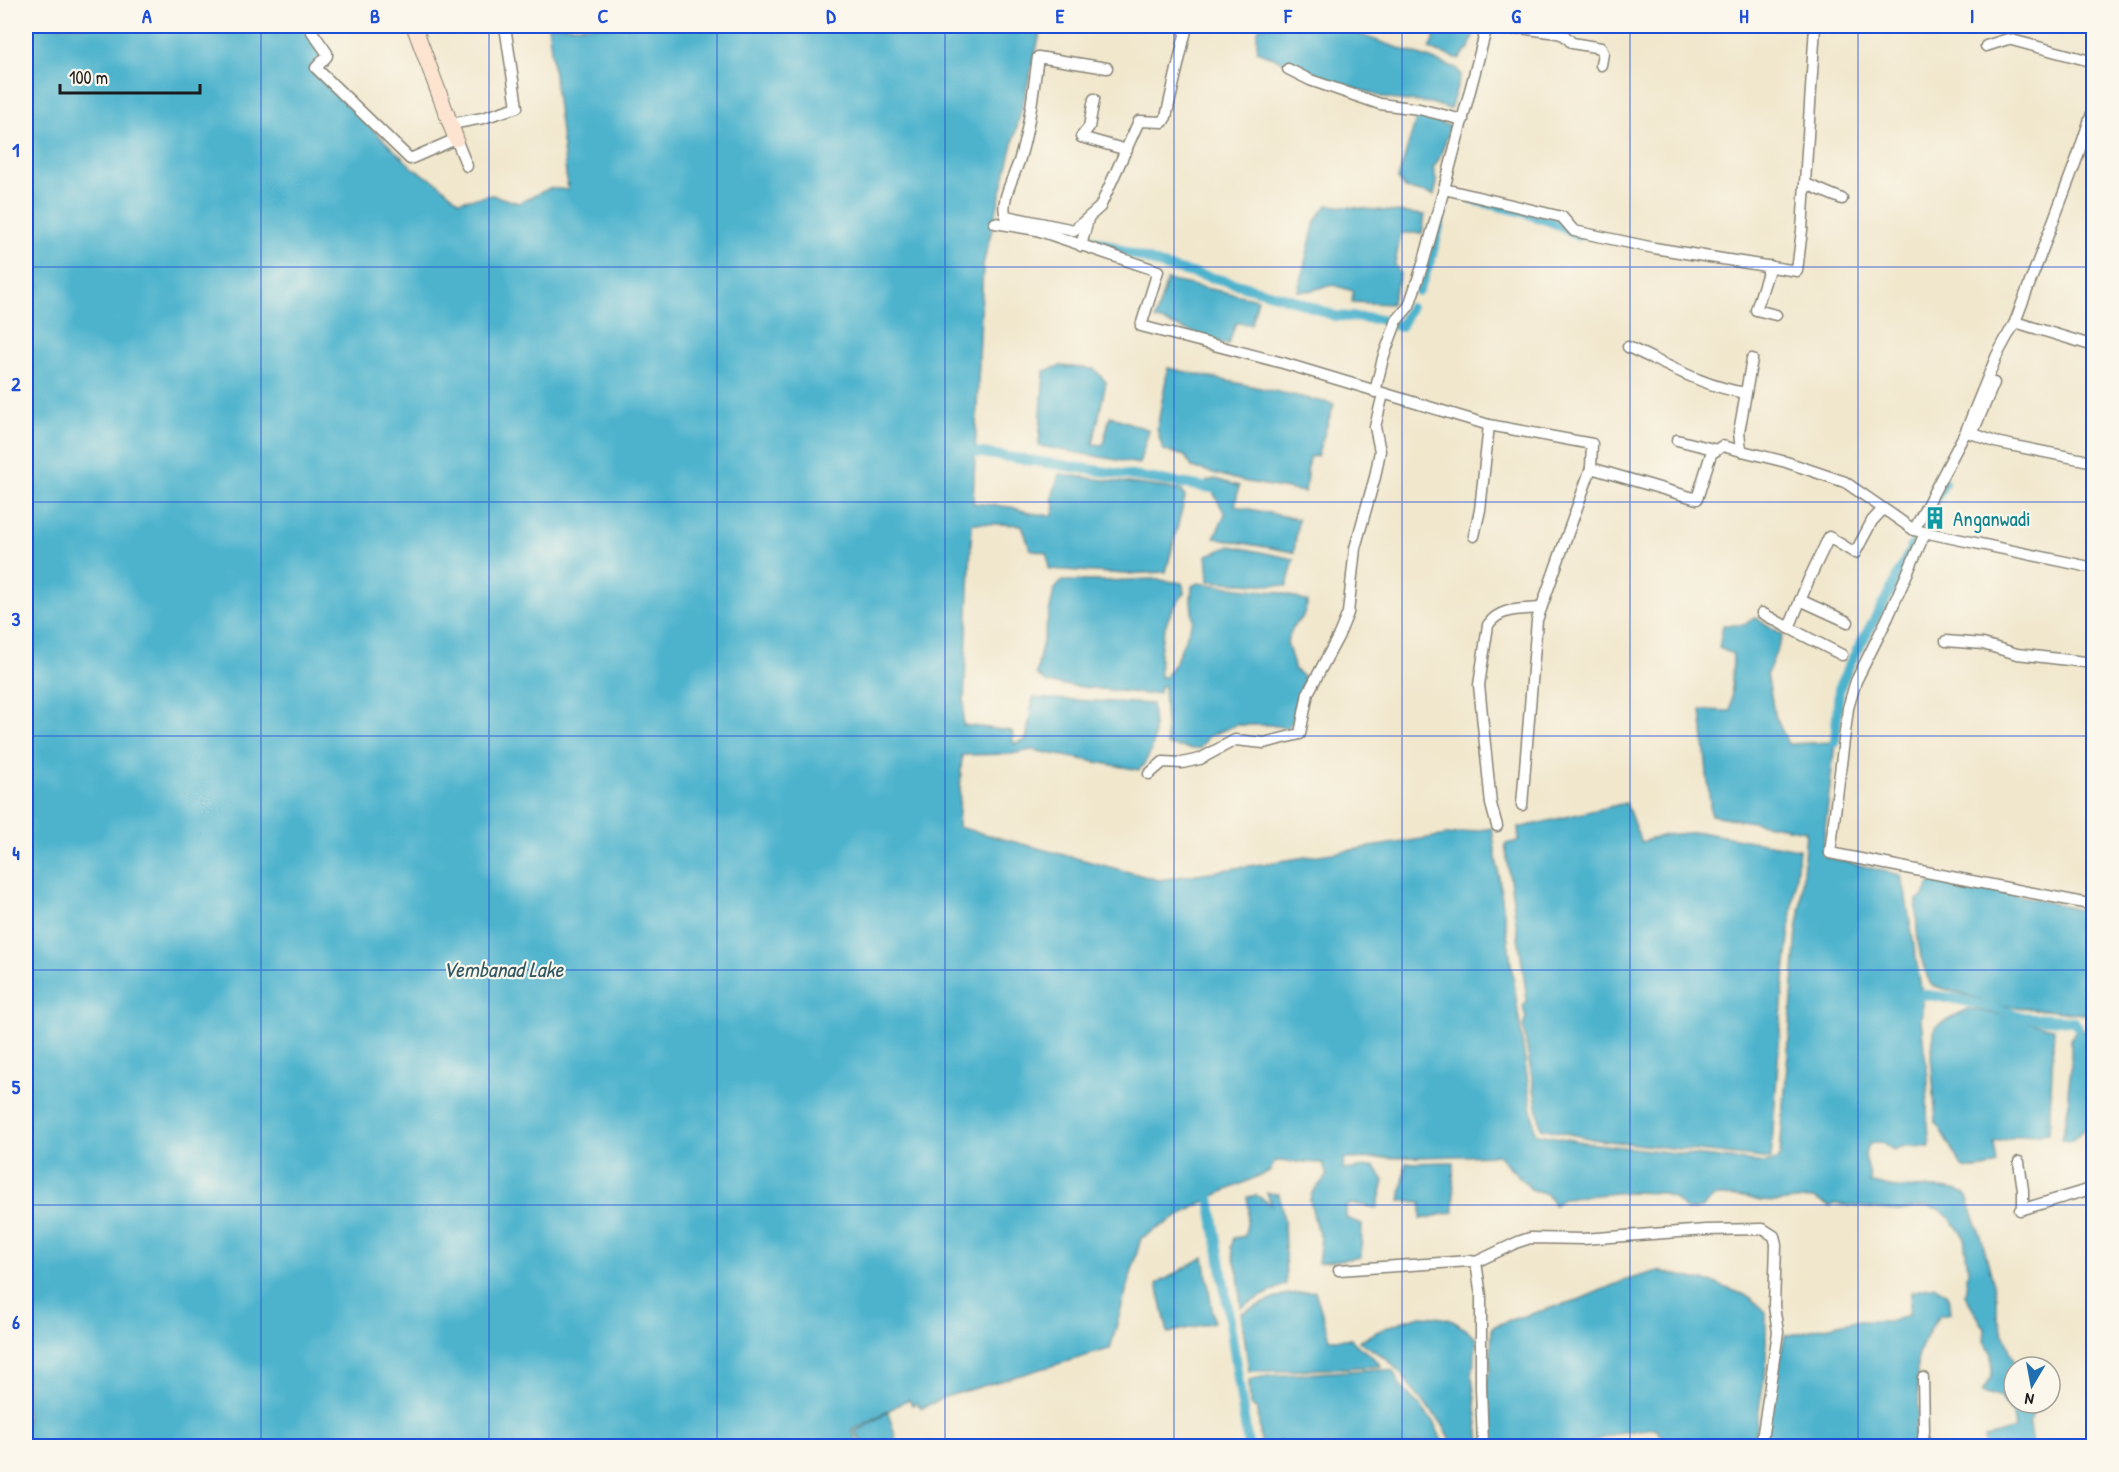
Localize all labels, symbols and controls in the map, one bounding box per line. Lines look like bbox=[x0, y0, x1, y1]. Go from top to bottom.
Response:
text: A bbox=[142, 2, 152, 29]
text: B bbox=[370, 2, 380, 29]
text: C bbox=[598, 2, 609, 29]
text: D bbox=[826, 2, 836, 29]
text: E bbox=[1056, 2, 1065, 29]
text: F bbox=[1283, 2, 1293, 29]
text: G bbox=[1511, 2, 1521, 29]
text: H bbox=[1739, 2, 1749, 29]
text: I bbox=[1970, 2, 1974, 29]
scale bar bbox=[60, 57, 200, 95]
text: 100 m bbox=[69, 65, 108, 90]
text: 1 bbox=[12, 136, 20, 163]
text: 2 bbox=[11, 370, 21, 397]
place label: Anganwadi bbox=[1953, 504, 2031, 533]
building icon: Anganwadi bbox=[1922, 505, 1948, 531]
text: 3 bbox=[12, 605, 21, 632]
text: 4 bbox=[12, 839, 20, 866]
water label: Vembanad Lake bbox=[443, 954, 565, 984]
text: 5 bbox=[12, 1073, 21, 1100]
text: 6 bbox=[12, 1308, 20, 1335]
north arrow bbox=[2002, 1355, 2062, 1415]
text: N bbox=[2023, 1388, 2035, 1411]

